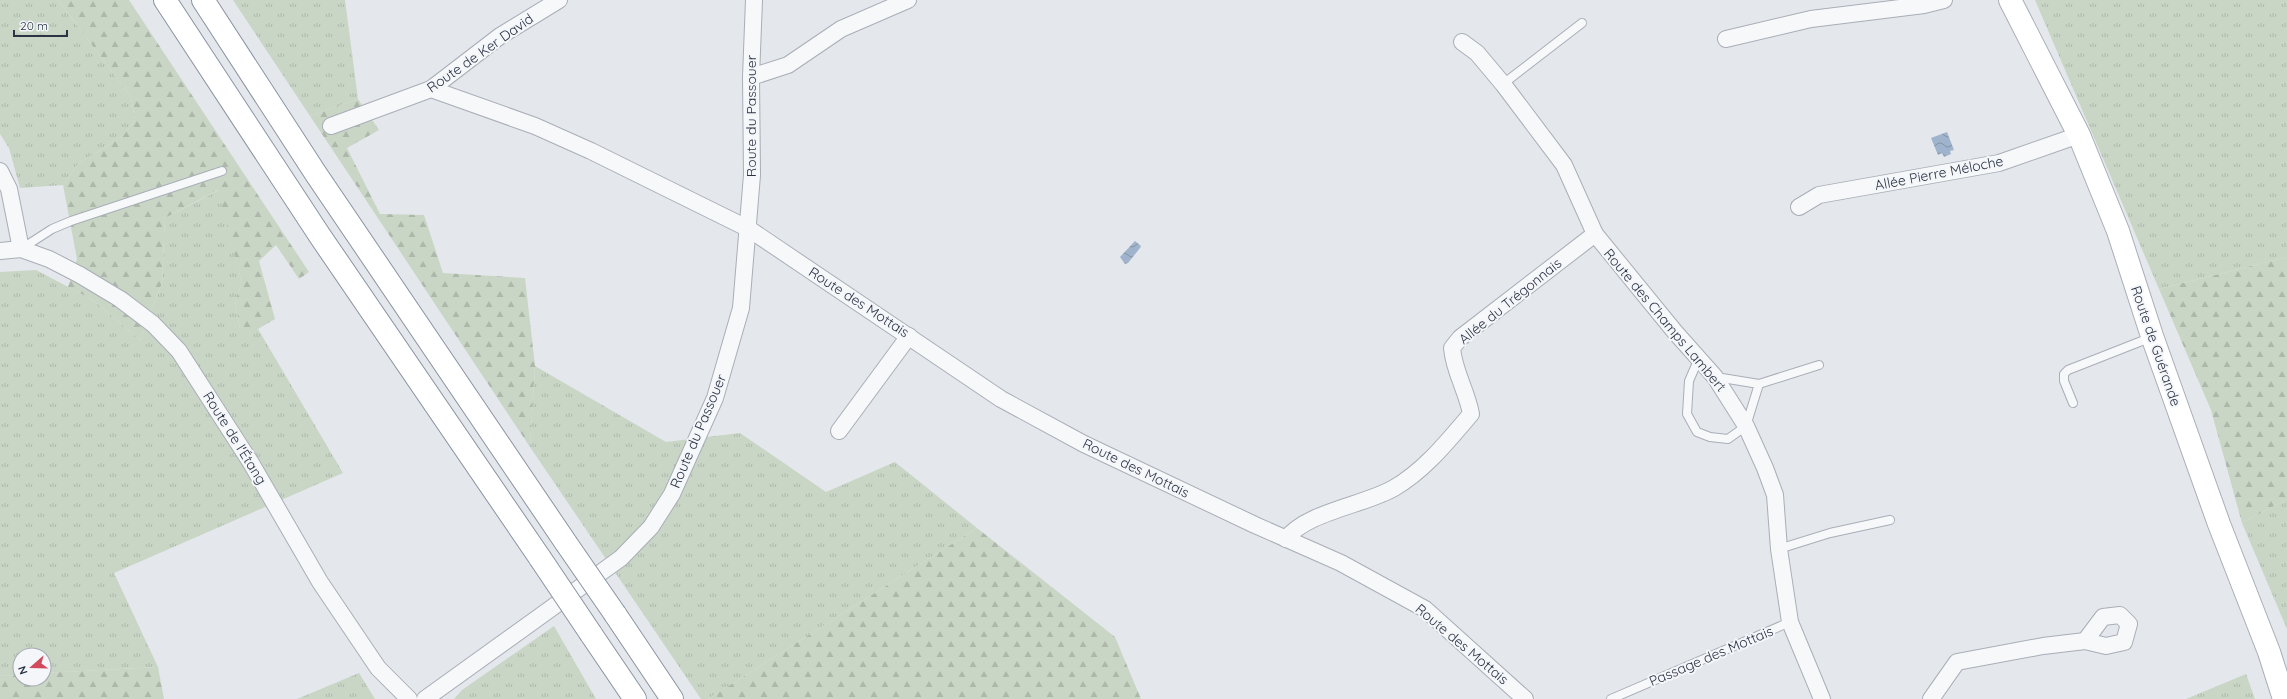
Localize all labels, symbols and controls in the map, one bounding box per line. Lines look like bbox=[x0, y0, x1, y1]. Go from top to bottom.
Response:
street label: Route de Ker David bbox=[423, 10, 537, 96]
scale bar bbox=[14, 12, 67, 38]
text: 20 m bbox=[20, 18, 48, 33]
street label: Route du Passouer bbox=[742, 54, 760, 177]
street label: Allée Pierre Méloche bbox=[1873, 152, 2005, 194]
street label: Route des Champs Lambert bbox=[1600, 245, 1730, 395]
street label: Allée du Trégonnais bbox=[1455, 254, 1565, 348]
street label: Route des Mottais bbox=[805, 263, 913, 341]
street label: Route de Guérande bbox=[2127, 283, 2185, 409]
street label: Route du Passouer bbox=[666, 371, 730, 491]
street label: Route de l'Étang bbox=[199, 388, 271, 488]
street label: Route des Mottais bbox=[1080, 434, 1192, 502]
street label: Route des Mottais bbox=[1412, 600, 1512, 688]
street label: Passage des Mottais bbox=[1646, 622, 1776, 690]
north arrow bbox=[12, 647, 52, 687]
text: N bbox=[15, 664, 31, 677]

